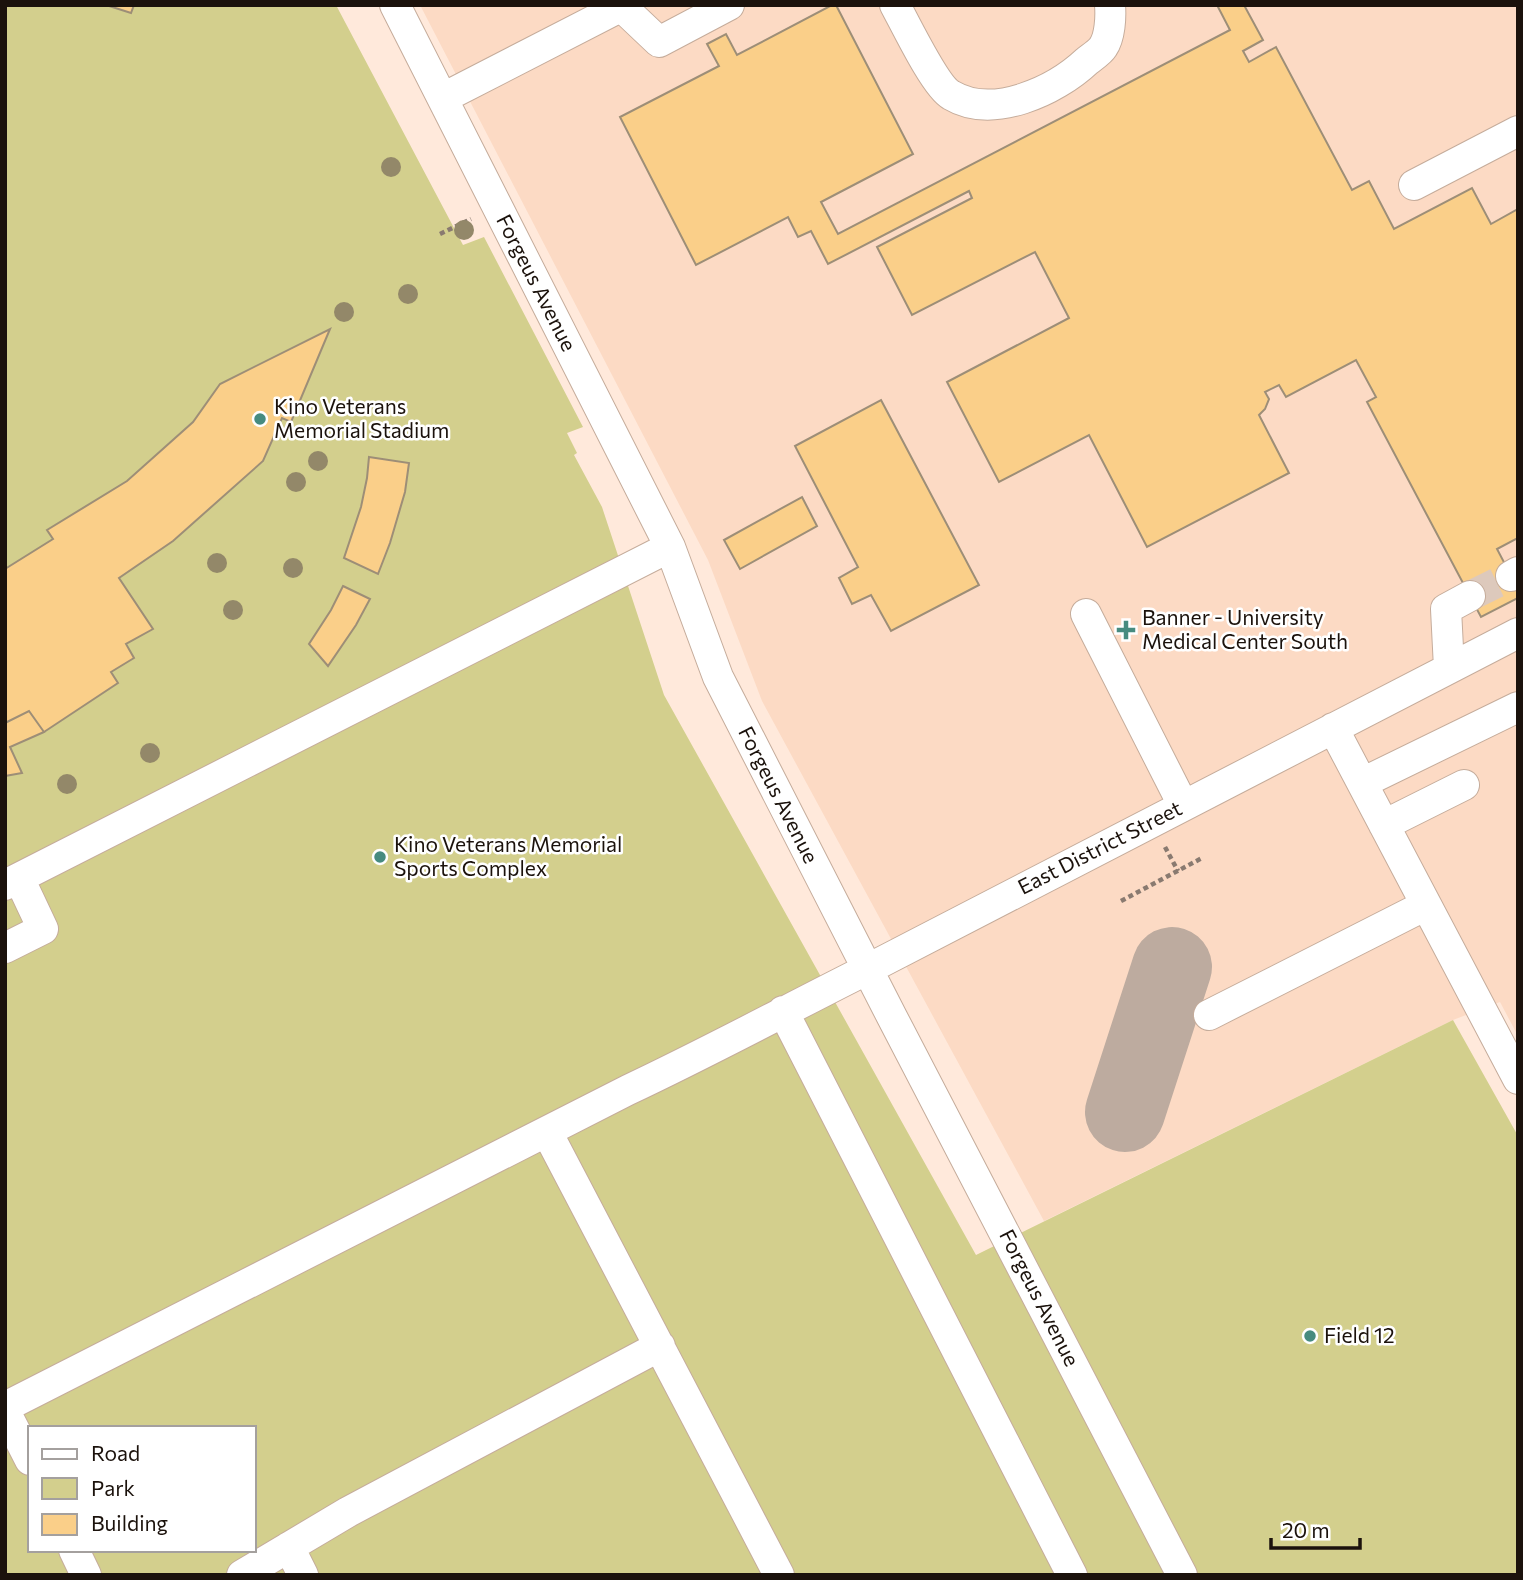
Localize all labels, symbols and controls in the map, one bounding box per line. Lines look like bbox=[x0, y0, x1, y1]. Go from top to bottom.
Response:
street label: Forgeus Avenue bbox=[492, 210, 583, 355]
place label: Kino Veterans Memorial Stadium bbox=[274, 393, 449, 442]
marker: Kino Veterans Memorial Stadium bbox=[252, 411, 268, 427]
place label: Banner - University Medical Center South bbox=[1142, 604, 1348, 653]
marker: Banner - University Medical Center South bbox=[1116, 620, 1136, 640]
street label: Forgeus Avenue bbox=[734, 722, 825, 867]
street label: East District Street bbox=[1013, 795, 1186, 899]
place label: Kino Veterans Memorial Sports Complex bbox=[394, 831, 622, 880]
marker: Kino Veterans Memorial Sports Complex bbox=[372, 849, 388, 865]
street label: Forgeus Avenue bbox=[995, 1225, 1086, 1370]
place label: Field 12 bbox=[1324, 1322, 1395, 1347]
marker: Field 12 bbox=[1302, 1328, 1318, 1344]
legend bbox=[28, 1426, 256, 1552]
text: Road bbox=[91, 1440, 140, 1465]
text: Park bbox=[91, 1475, 135, 1500]
scale bar bbox=[1271, 1506, 1360, 1550]
text: Building bbox=[91, 1510, 168, 1535]
text: 20 m bbox=[1282, 1517, 1330, 1542]

